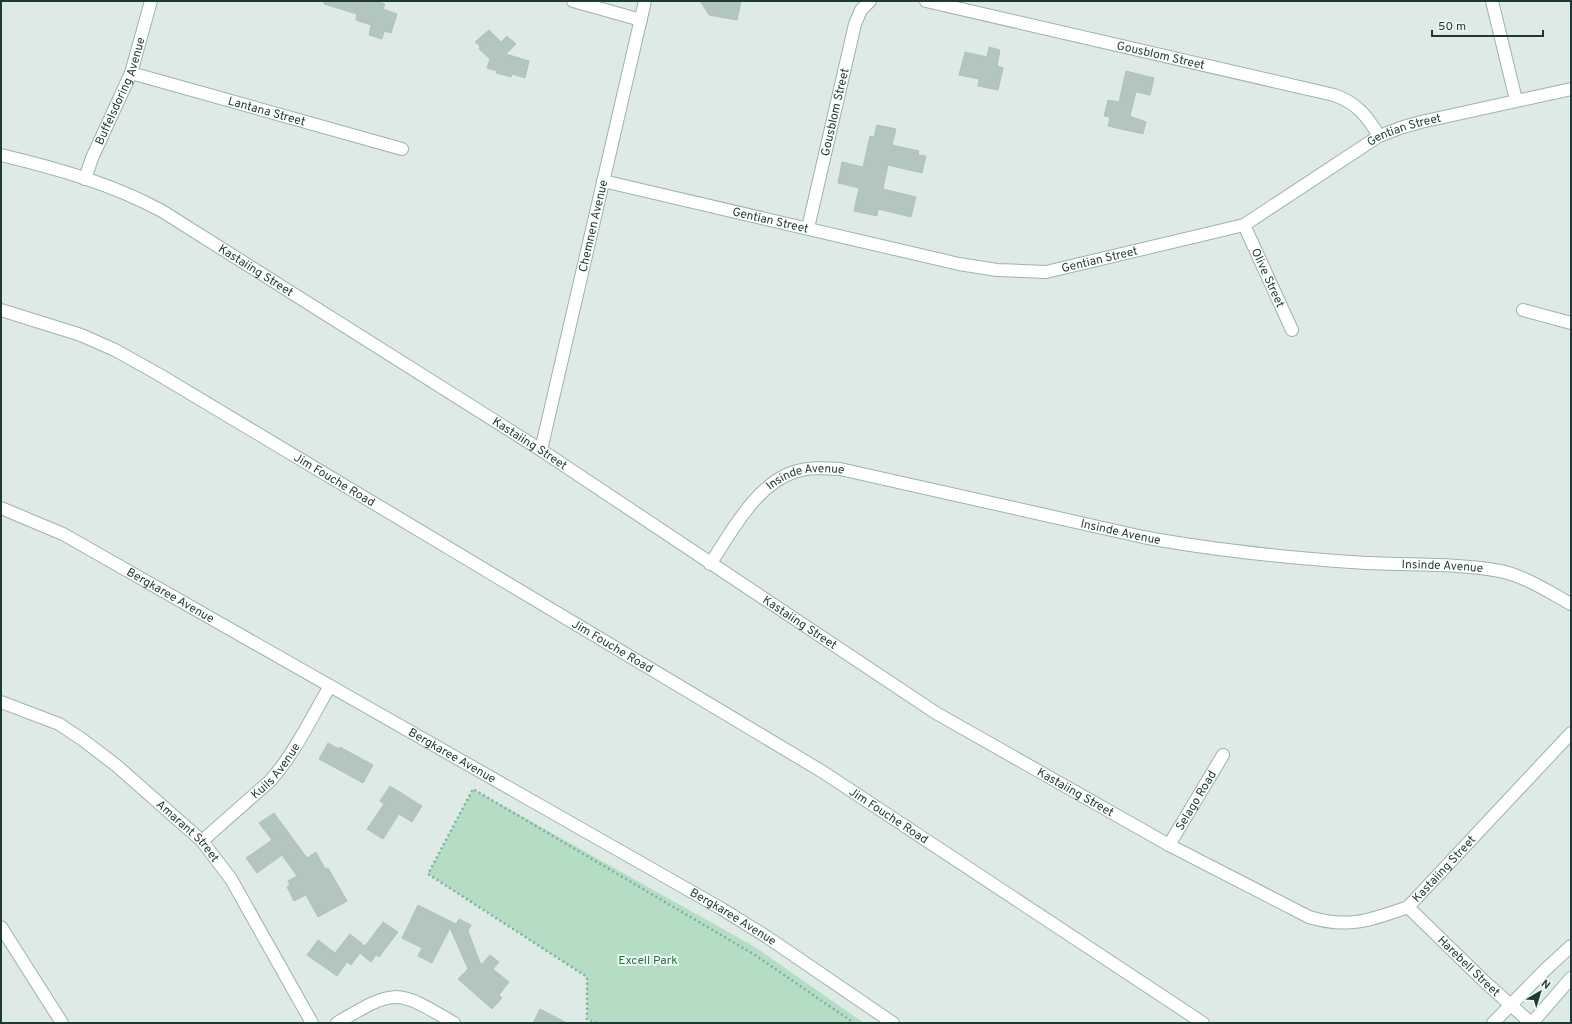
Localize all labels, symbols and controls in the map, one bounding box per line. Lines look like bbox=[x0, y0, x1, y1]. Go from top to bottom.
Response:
scale bar bbox=[1432, 12, 1543, 38]
text: 50 m bbox=[1438, 19, 1466, 35]
street label: Buffelsdoring Avenue bbox=[92, 36, 150, 148]
street label: Gousblom Street bbox=[1115, 38, 1206, 74]
street label: Gousblom Street bbox=[818, 67, 854, 158]
street label: Lantana Street bbox=[226, 94, 307, 131]
street label: Gentian Street bbox=[1364, 111, 1443, 151]
street label: Chemnen Avenue bbox=[575, 178, 612, 274]
street label: Gentian Street bbox=[731, 204, 810, 238]
street label: Kastaiing Street bbox=[215, 241, 296, 301]
street label: Gentian Street bbox=[1060, 244, 1139, 277]
street label: Olive Street bbox=[1247, 246, 1288, 310]
street label: Kastaiing Street bbox=[489, 414, 570, 474]
street label: Jim Fouche Road bbox=[291, 450, 378, 511]
street label: Insinde Avenue bbox=[763, 461, 846, 494]
street label: Insinde Avenue bbox=[1079, 516, 1162, 549]
street label: Insinde Avenue bbox=[1402, 557, 1484, 577]
street label: Bergkaree Avenue bbox=[123, 565, 217, 627]
street label: Kastaiing Street bbox=[759, 593, 840, 654]
street label: Jim Fouche Road bbox=[569, 616, 656, 677]
street label: Bergkaree Avenue bbox=[405, 725, 498, 788]
street label: Kuils Avenue bbox=[248, 740, 305, 803]
street label: Kastaiing Street bbox=[1034, 765, 1116, 821]
street label: Selago Road bbox=[1172, 768, 1221, 834]
street label: Jim Fouche Road bbox=[845, 784, 931, 848]
street label: Amarant Street bbox=[152, 797, 222, 866]
street label: Kastaiing Street bbox=[1409, 833, 1480, 906]
street label: Bergkaree Avenue bbox=[687, 885, 779, 950]
street label: Harebell Street bbox=[1434, 933, 1503, 1001]
park label: Excell Park bbox=[618, 953, 678, 969]
north arrow bbox=[1520, 972, 1560, 1012]
text: N bbox=[1538, 977, 1553, 993]

